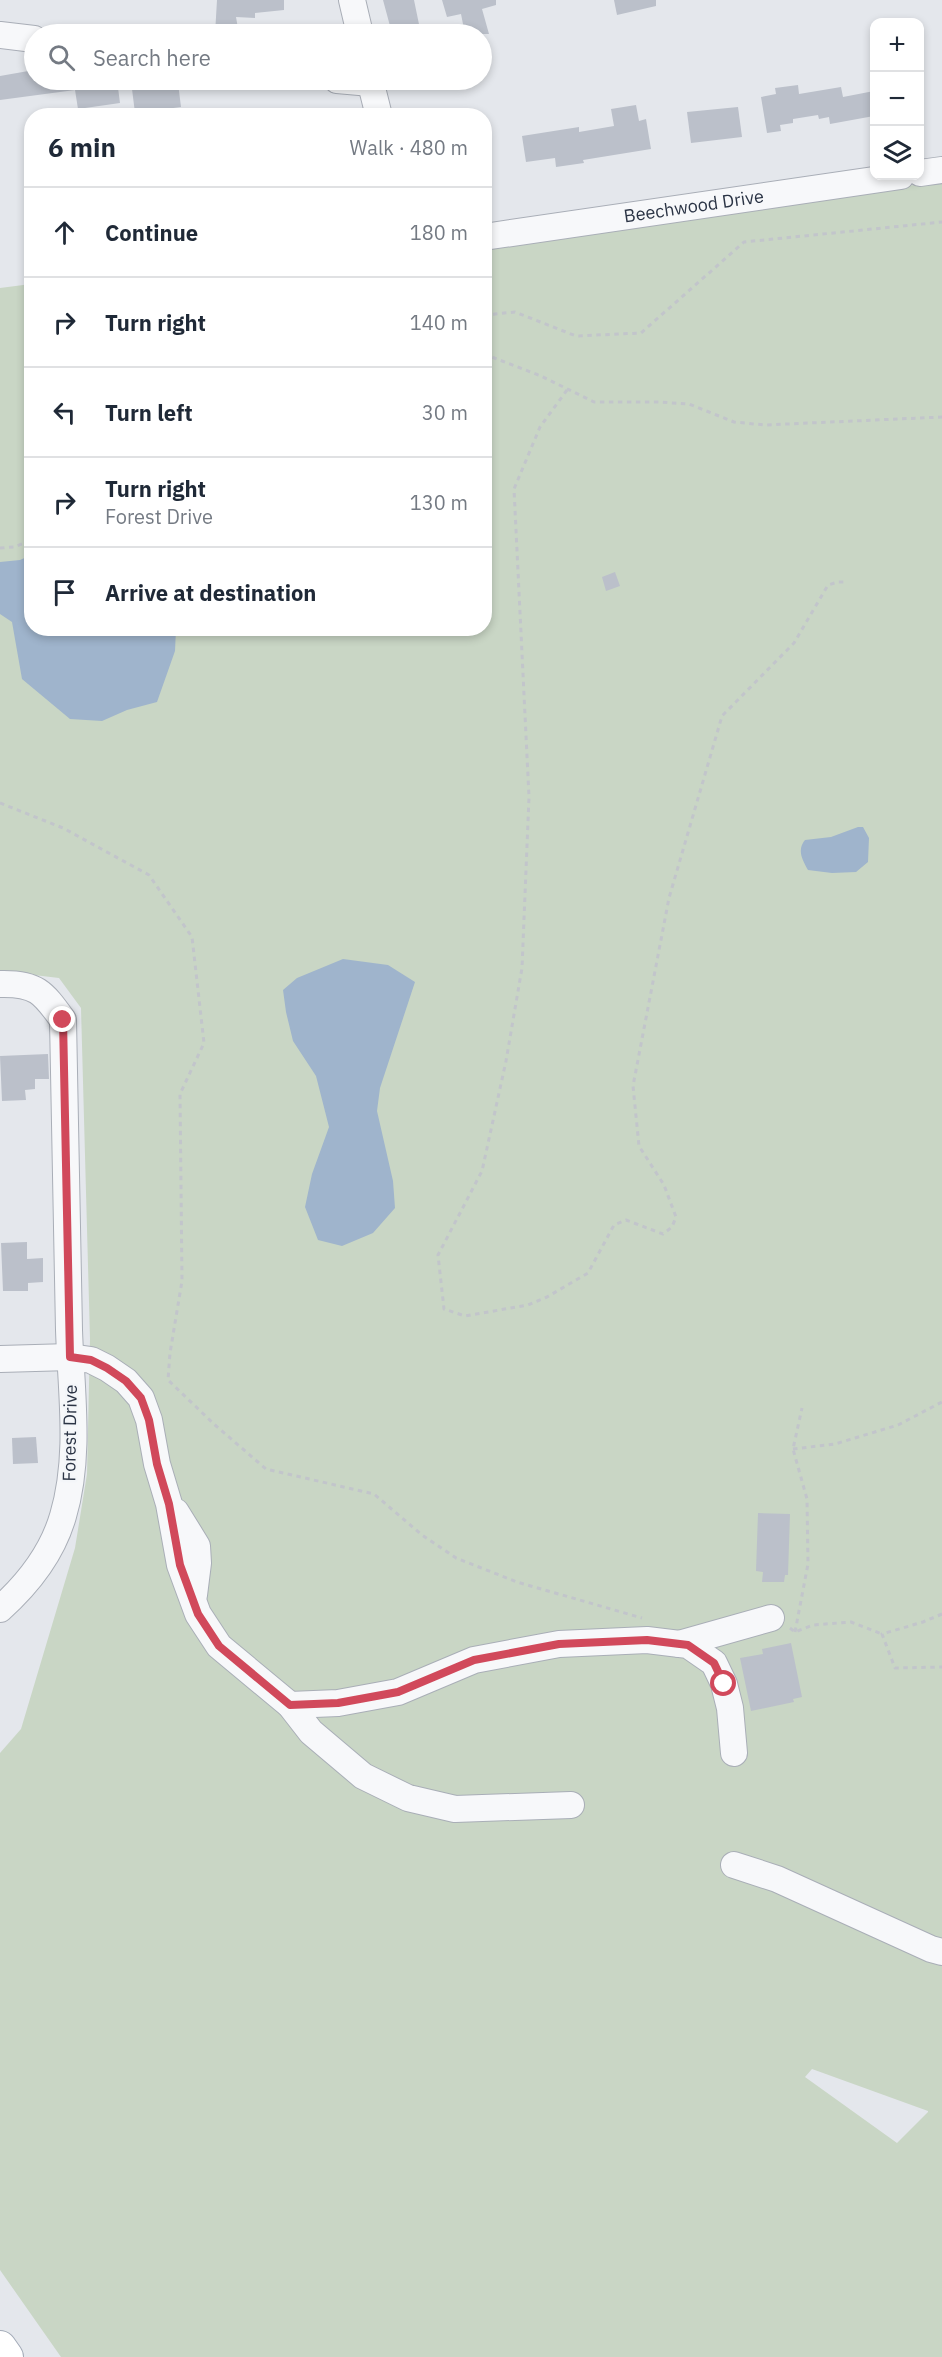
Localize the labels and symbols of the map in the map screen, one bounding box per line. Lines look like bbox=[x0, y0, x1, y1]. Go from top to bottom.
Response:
street label: Beechwood Drive bbox=[622, 184, 765, 227]
route end bbox=[49, 1006, 75, 1032]
street label: Forest Drive bbox=[57, 1384, 82, 1482]
route start bbox=[710, 1670, 736, 1696]

